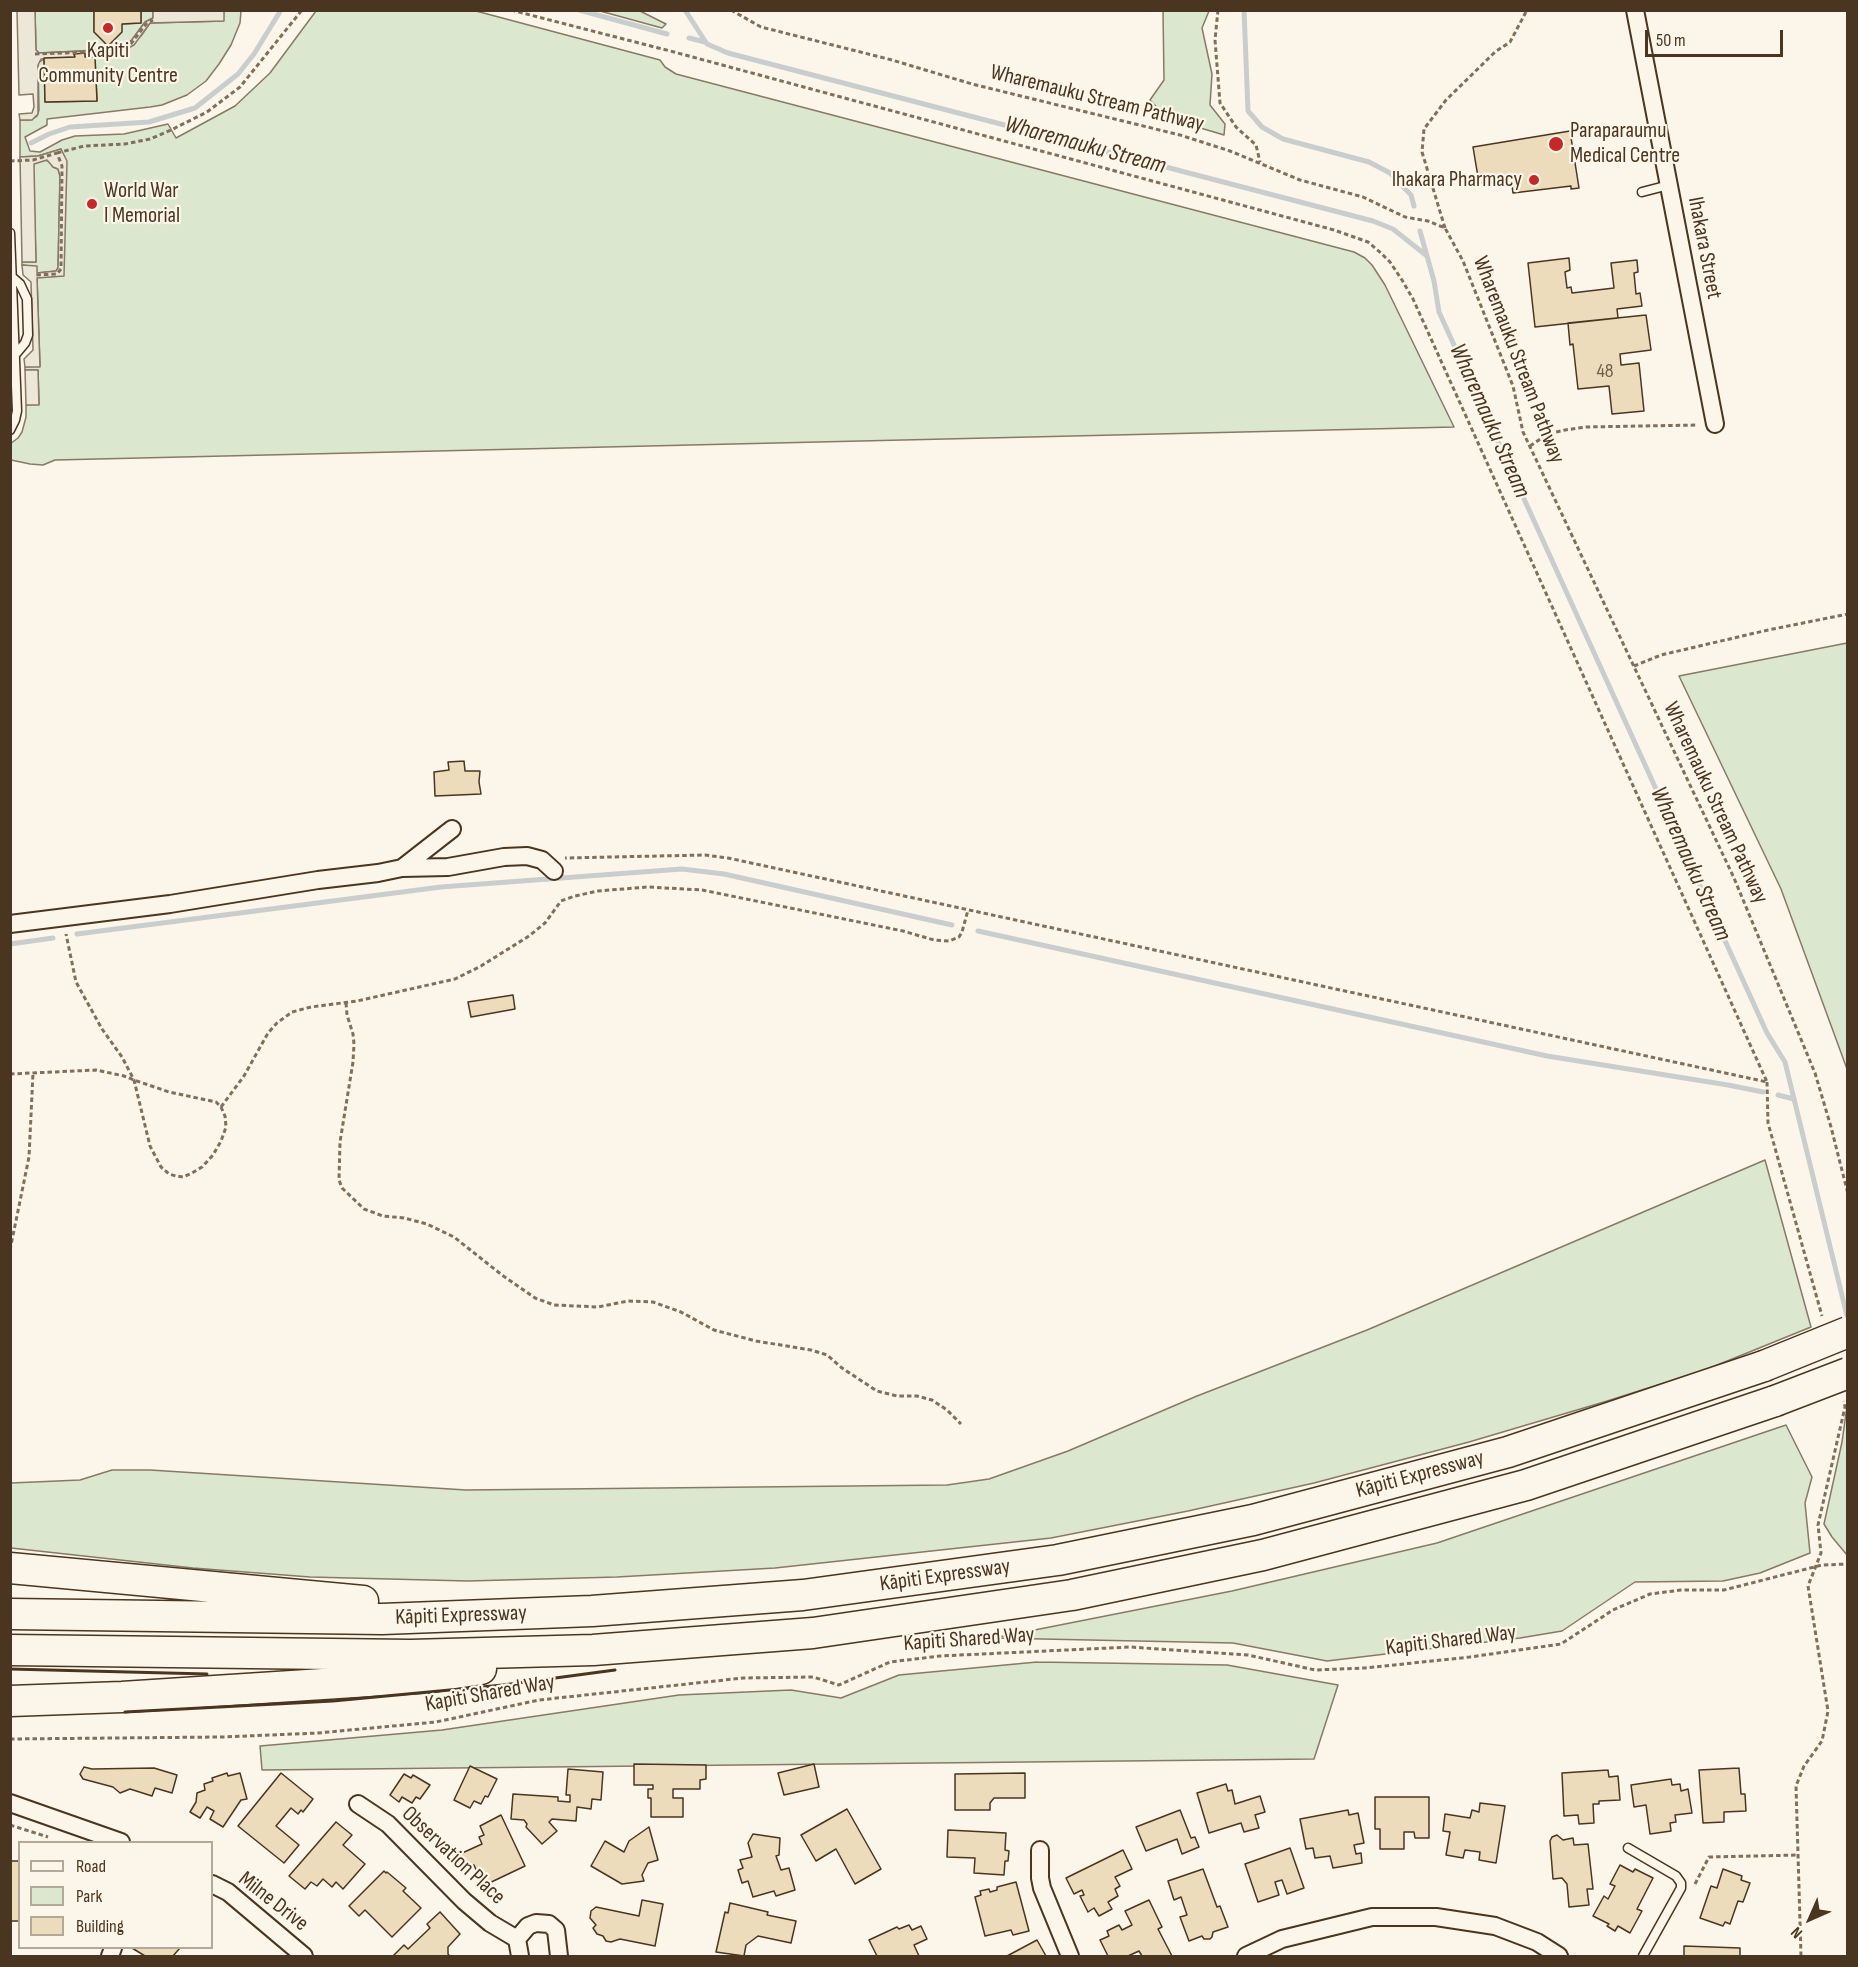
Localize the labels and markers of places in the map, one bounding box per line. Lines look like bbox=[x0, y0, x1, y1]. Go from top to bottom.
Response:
marker: Kapiti Community Centre bbox=[101, 21, 115, 35]
place label: Kapiti Community Centre bbox=[38, 38, 178, 90]
place label: Paraparaumu Medical Centre bbox=[1570, 118, 1680, 170]
marker: Paraparaumu Medical Centre bbox=[1547, 135, 1565, 153]
place label: Ihakara Pharmacy bbox=[1392, 167, 1522, 193]
marker: Ihakara Pharmacy bbox=[1527, 173, 1541, 187]
place label: World War I Memorial bbox=[104, 178, 180, 230]
marker: World War I Memorial bbox=[85, 197, 99, 211]

